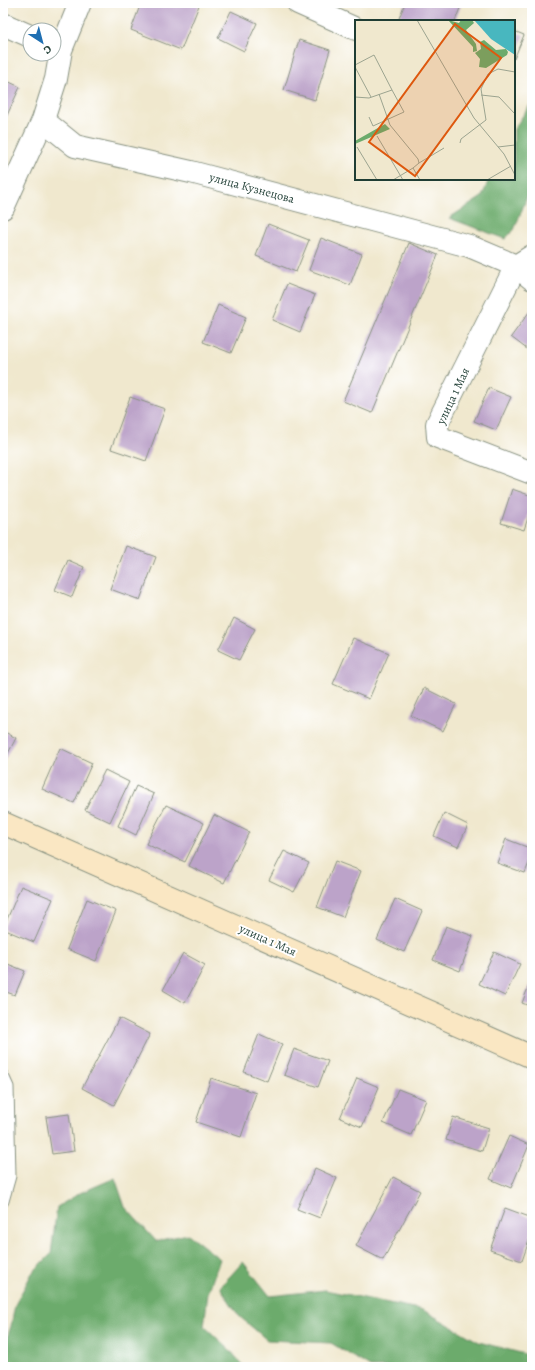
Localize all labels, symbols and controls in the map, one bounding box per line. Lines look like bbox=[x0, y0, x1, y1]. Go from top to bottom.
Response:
inset map bbox=[355, 20, 515, 180]
north arrow bbox=[22, 22, 62, 62]
text: С bbox=[40, 42, 55, 58]
street label: улица Кузнецова bbox=[207, 169, 297, 207]
street label: улица 1 Мая bbox=[432, 365, 473, 428]
street label: улица 1 Мая bbox=[236, 920, 299, 960]

